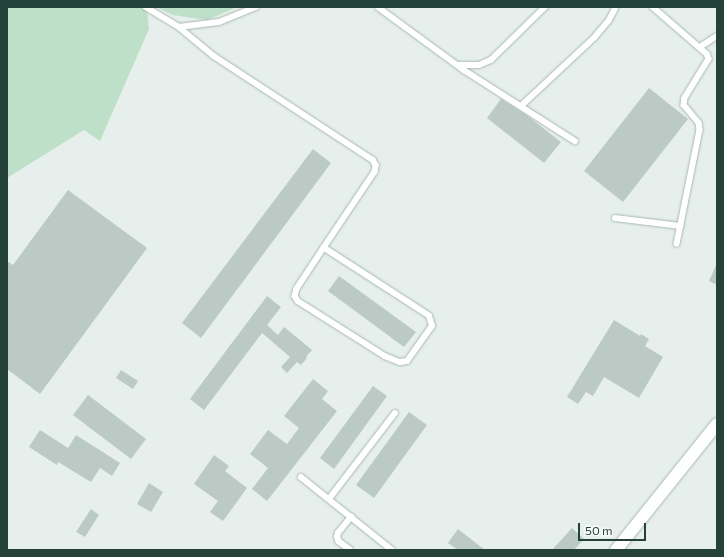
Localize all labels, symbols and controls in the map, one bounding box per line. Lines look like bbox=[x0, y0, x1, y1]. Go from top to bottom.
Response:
scale bar bbox=[580, 515, 648, 541]
text: 50 m bbox=[585, 523, 613, 537]

